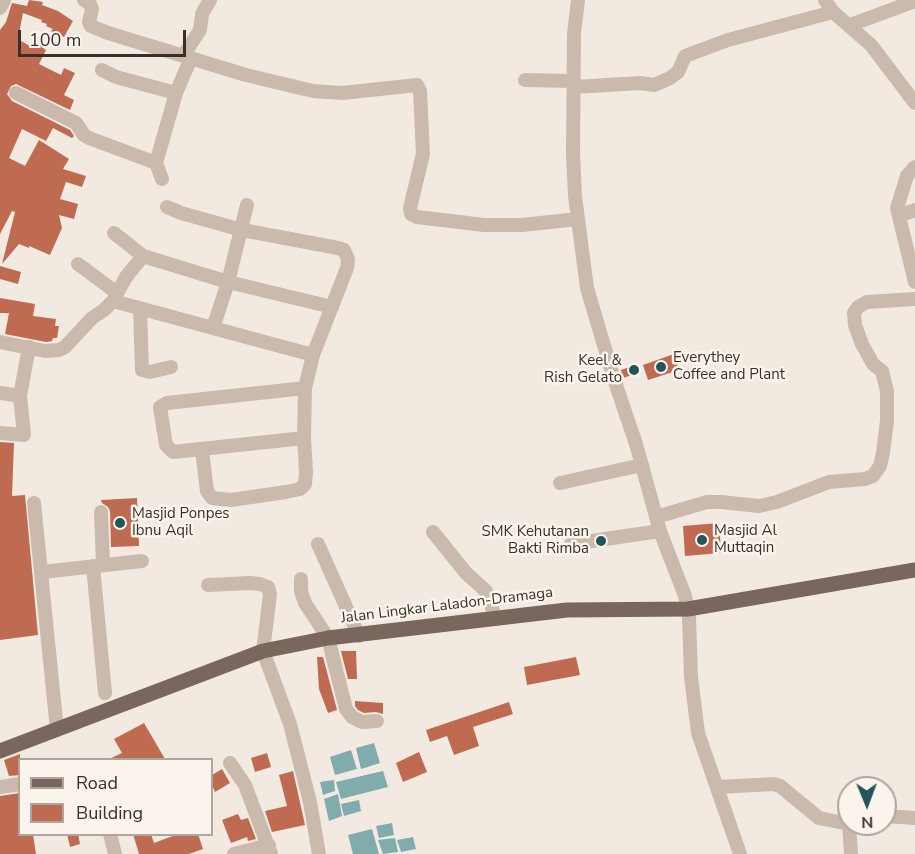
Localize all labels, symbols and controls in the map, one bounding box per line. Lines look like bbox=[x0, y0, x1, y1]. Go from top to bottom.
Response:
scale bar bbox=[21, 18, 189, 56]
text: 100 m bbox=[29, 28, 81, 52]
place label: Everythey Coffee and Plant bbox=[673, 349, 785, 384]
place label: Keel & Rish Gelato bbox=[544, 352, 622, 387]
marker: Everythey Coffee and Plant bbox=[654, 360, 668, 374]
marker: Keel & Rish Gelato bbox=[627, 363, 641, 377]
place label: Masjid Ponpes Ibnu Aqil bbox=[132, 505, 230, 540]
marker: Masjid Ponpes Ibnu Aqil bbox=[113, 516, 127, 530]
place label: Masjid Al Muttaqin bbox=[714, 522, 777, 557]
place label: SMK Kehutanan Bakti Rimba bbox=[481, 523, 589, 558]
marker: Masjid Al Muttaqin bbox=[695, 533, 709, 547]
marker: SMK Kehutanan Bakti Rimba bbox=[594, 534, 608, 548]
street label: Jalan Lingkar Laladon-Dramaga bbox=[340, 584, 554, 628]
legend bbox=[18, 758, 213, 836]
text: Road bbox=[76, 771, 118, 795]
north arrow bbox=[837, 776, 897, 836]
text: Building bbox=[76, 801, 143, 825]
text: N bbox=[861, 811, 873, 833]

